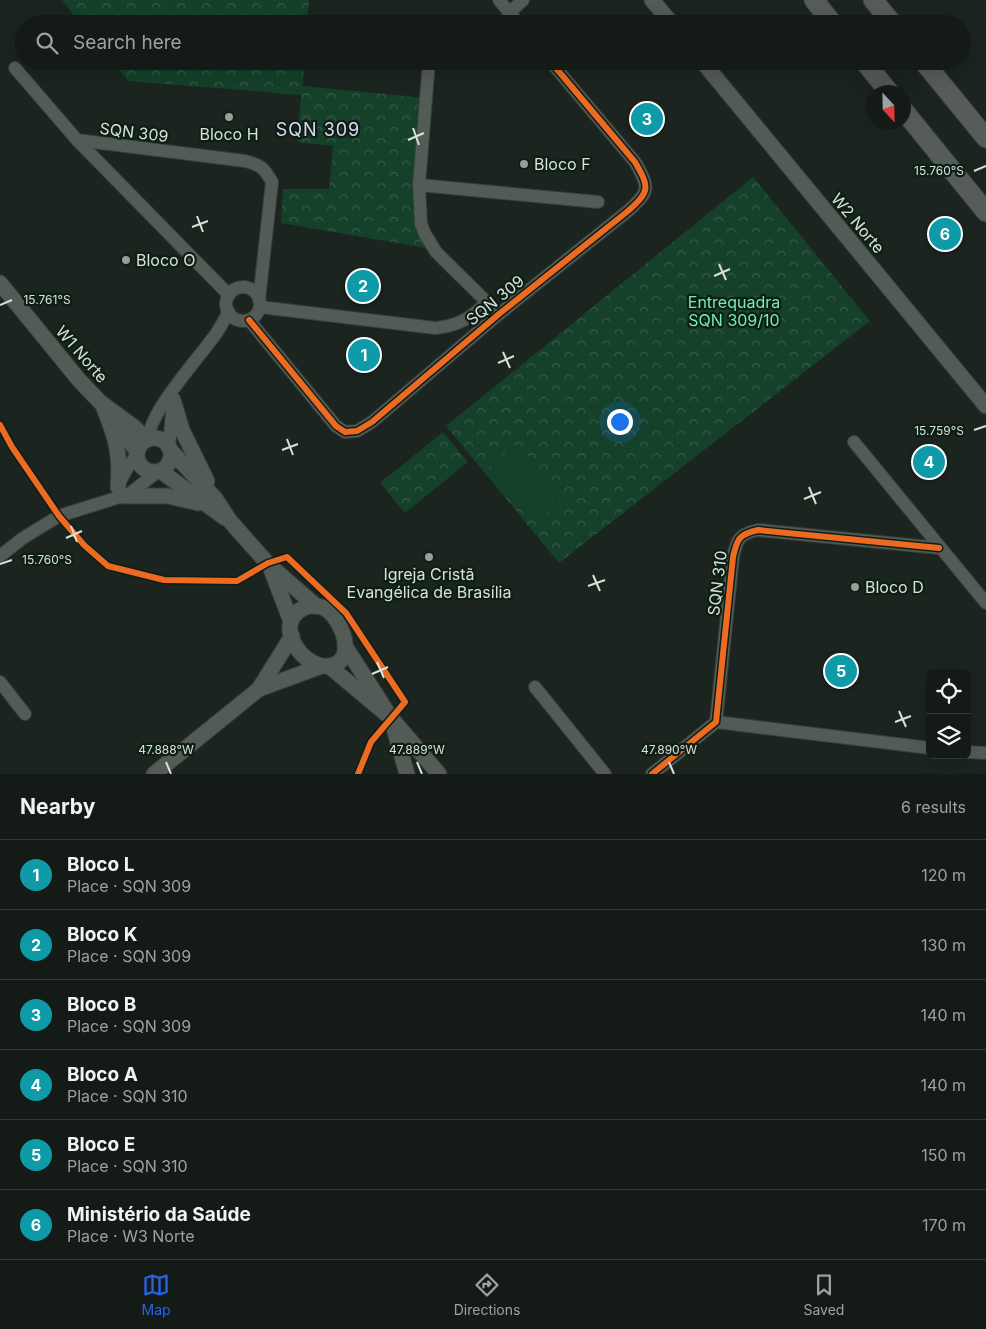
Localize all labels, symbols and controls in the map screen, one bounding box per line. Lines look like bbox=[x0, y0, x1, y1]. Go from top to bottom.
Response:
search box bbox=[15, 15, 971, 70]
icon: search bbox=[33, 29, 61, 57]
text: Search here bbox=[73, 31, 182, 54]
north arrow bbox=[866, 85, 911, 130]
pin: 3 bbox=[631, 100, 663, 138]
marker: Bloco H bbox=[223, 111, 235, 123]
street label: SQN 309 bbox=[99, 118, 169, 146]
district label: SQN 309 bbox=[276, 119, 360, 140]
place label: Bloco H bbox=[199, 124, 259, 144]
place label: Bloco F bbox=[534, 154, 591, 174]
marker: Bloco F bbox=[518, 158, 530, 170]
text: 15.760°S bbox=[914, 163, 964, 178]
street label: W2 Norte bbox=[827, 189, 889, 257]
pin: 6 bbox=[929, 215, 961, 253]
place label: Bloco O bbox=[136, 250, 195, 270]
marker: Bloco O bbox=[120, 254, 132, 266]
pin: 2 bbox=[347, 267, 379, 305]
street label: SQN 309 bbox=[462, 271, 528, 329]
text: 15.761°S bbox=[23, 292, 71, 307]
park label: Entrequadra SQN 309/10 bbox=[688, 292, 780, 330]
street label: W1 Norte bbox=[52, 321, 112, 387]
pin: 1 bbox=[348, 336, 380, 374]
your location bbox=[607, 409, 633, 435]
text: 15.759°S bbox=[914, 423, 964, 438]
pin: 4 bbox=[913, 443, 945, 481]
street label: SQN 310 bbox=[703, 549, 731, 617]
marker: Igreja Cristã Evangélica de Brasília bbox=[423, 551, 435, 563]
text: 15.760°S bbox=[22, 552, 72, 567]
place label: Igreja Cristã Evangélica de Brasília bbox=[347, 564, 511, 602]
place label: Bloco D bbox=[865, 577, 924, 597]
marker: Bloco D bbox=[849, 581, 861, 593]
pin: 5 bbox=[825, 652, 857, 690]
map controls bbox=[926, 669, 971, 759]
button: locate bbox=[926, 669, 971, 714]
button: layers bbox=[926, 714, 971, 759]
text: 47.888°W bbox=[138, 742, 194, 757]
text: 47.889°W bbox=[389, 742, 445, 757]
text: 47.890°W bbox=[641, 742, 697, 757]
text: Nearby bbox=[20, 794, 95, 819]
text: 6 results bbox=[901, 797, 966, 817]
text: Bloco L bbox=[67, 853, 134, 876]
text: 1 bbox=[33, 865, 39, 885]
text: 120 m bbox=[921, 865, 966, 885]
text: Place · SQN 309 bbox=[67, 876, 191, 896]
text: Bloco K bbox=[67, 923, 137, 946]
text: 2 bbox=[31, 935, 41, 955]
text: 130 m bbox=[921, 935, 966, 955]
text: Place · SQN 309 bbox=[67, 946, 191, 966]
text: Bloco B bbox=[67, 993, 136, 1016]
text: 3 bbox=[31, 1005, 41, 1025]
text: 140 m bbox=[921, 1005, 966, 1025]
text: Place · SQN 309 bbox=[67, 1016, 191, 1036]
text: Bloco A bbox=[67, 1063, 138, 1086]
text: 4 bbox=[31, 1075, 41, 1095]
text: 140 m bbox=[921, 1075, 966, 1095]
text: Place · SQN 310 bbox=[67, 1086, 188, 1106]
text: Bloco E bbox=[67, 1133, 135, 1156]
text: 5 bbox=[31, 1145, 41, 1165]
text: 150 m bbox=[921, 1145, 966, 1165]
text: Place · SQN 310 bbox=[67, 1156, 188, 1176]
text: Ministério da Saúde bbox=[67, 1203, 251, 1226]
text: 6 bbox=[31, 1215, 41, 1235]
text: 170 m bbox=[922, 1215, 966, 1235]
text: Place · W3 Norte bbox=[67, 1226, 195, 1246]
tab: Map bbox=[142, 1271, 171, 1318]
tab: Directions bbox=[454, 1271, 520, 1318]
tab: Saved bbox=[803, 1271, 844, 1318]

